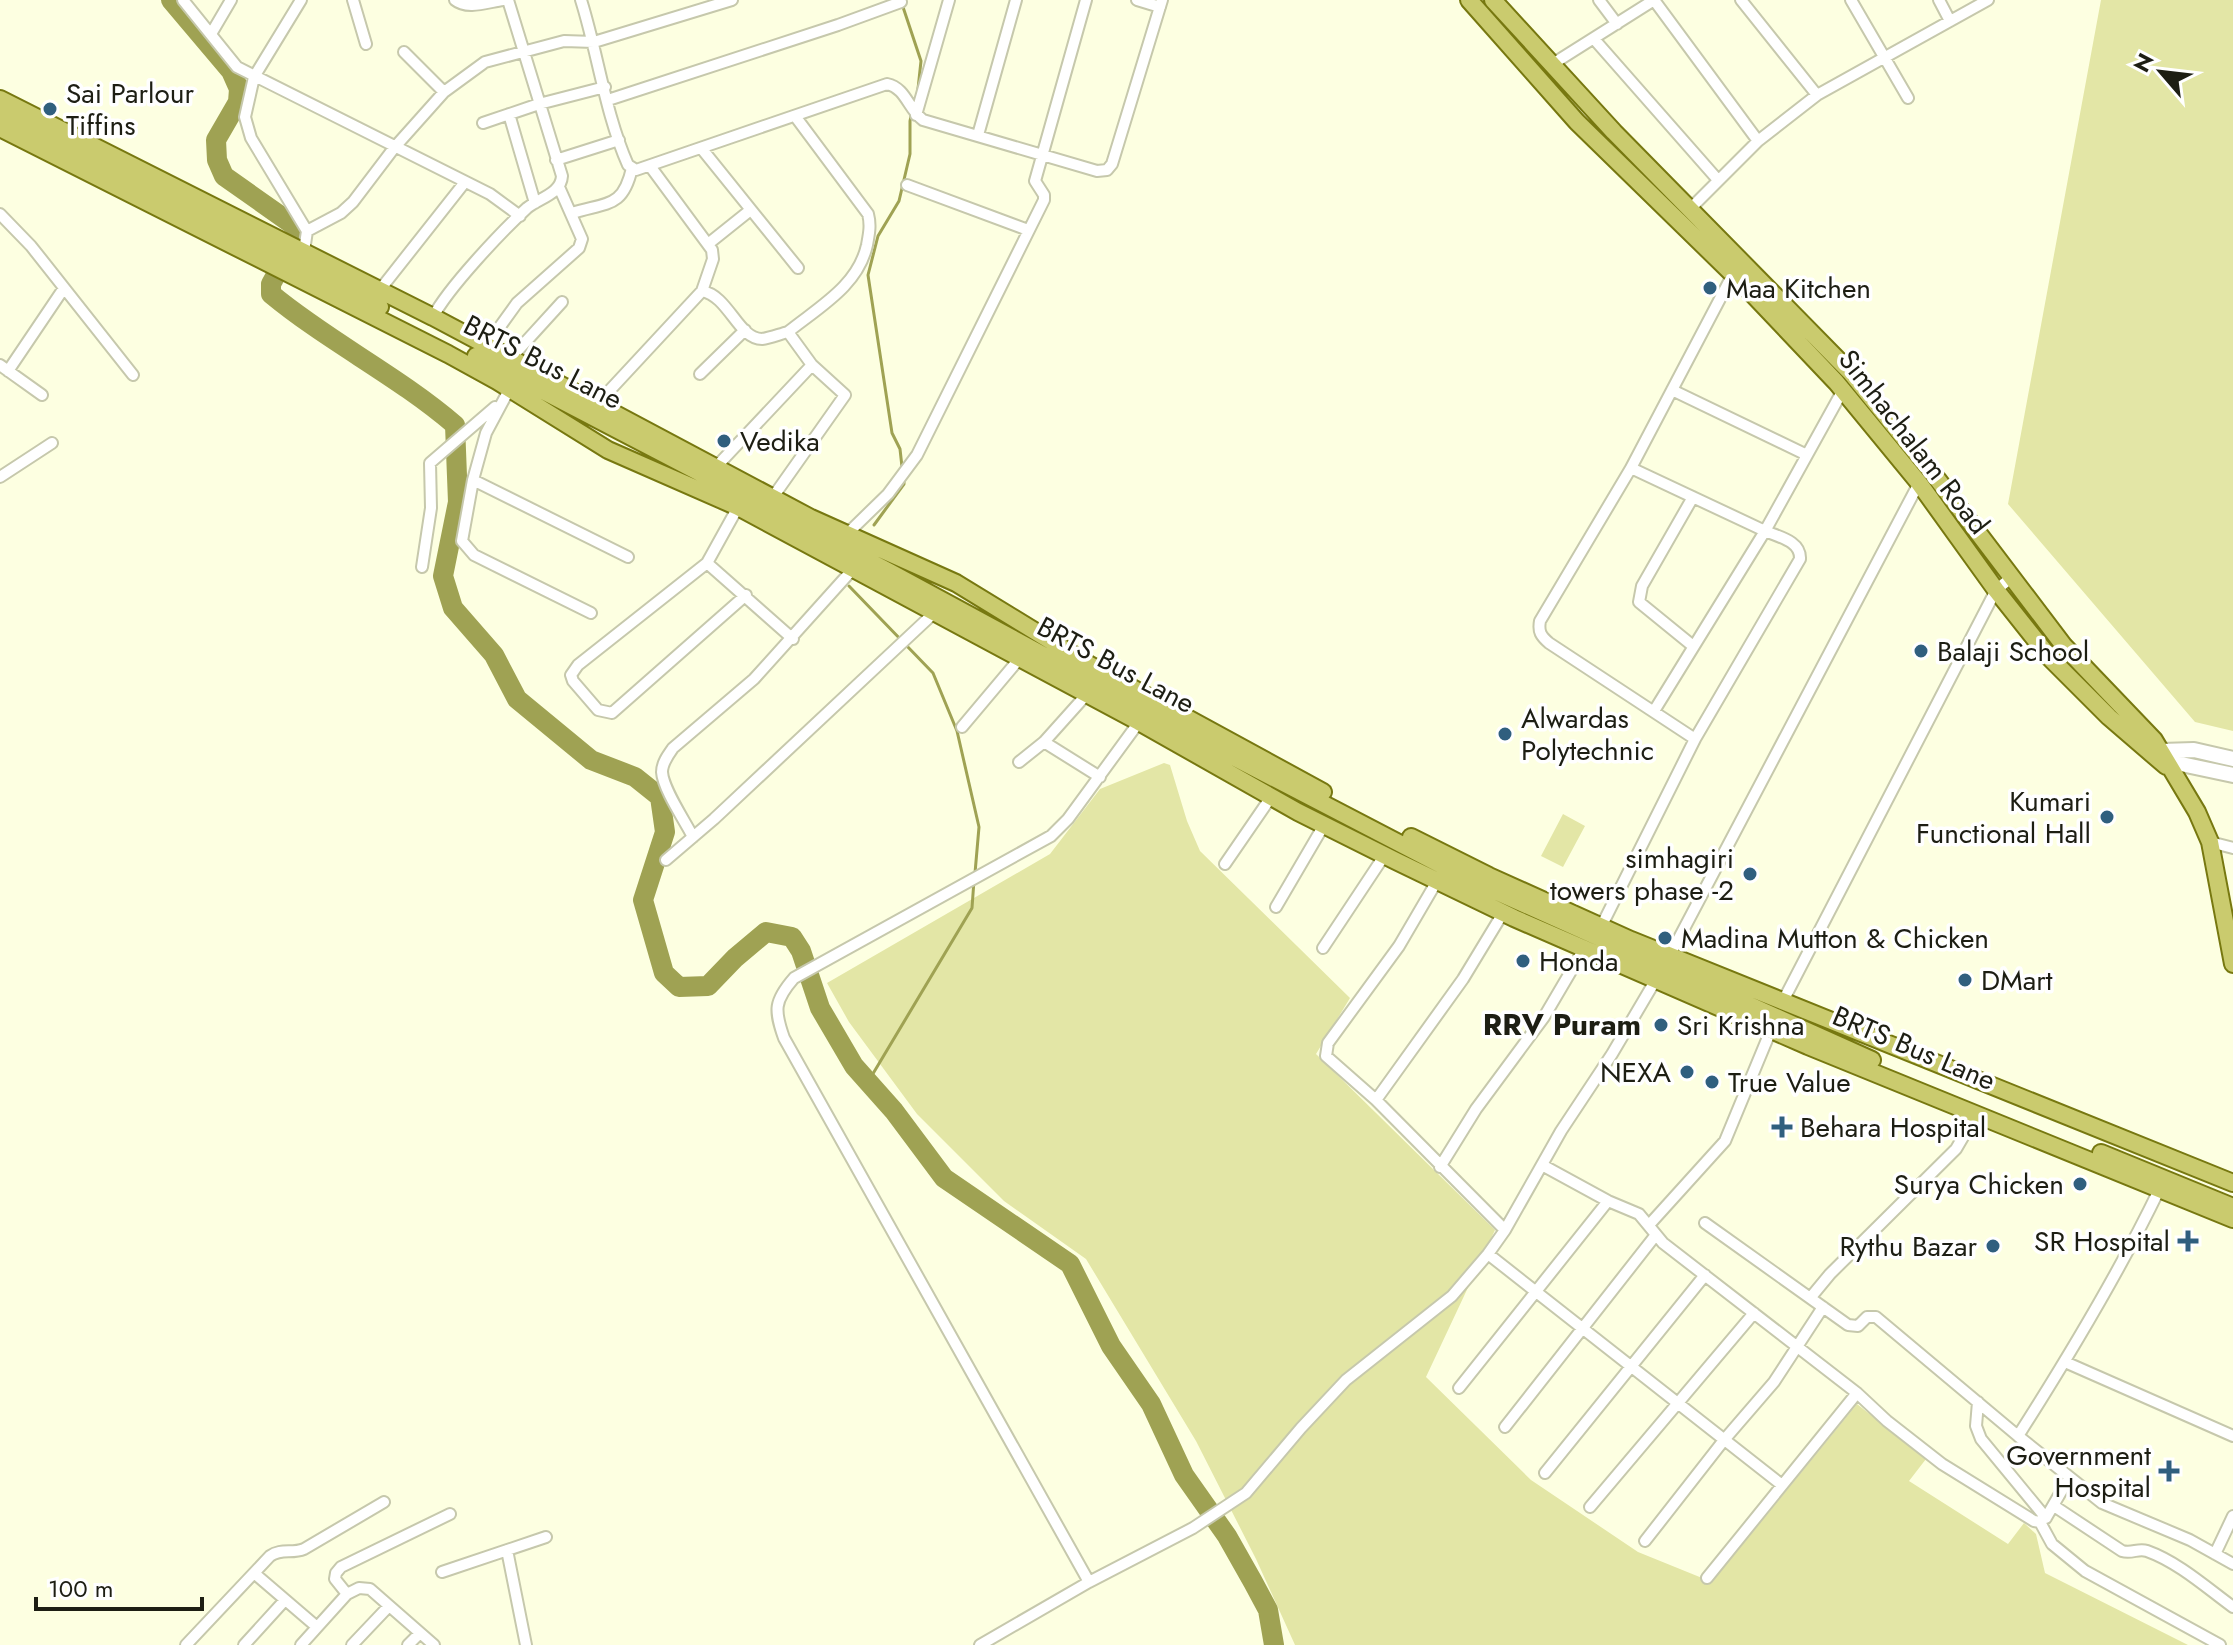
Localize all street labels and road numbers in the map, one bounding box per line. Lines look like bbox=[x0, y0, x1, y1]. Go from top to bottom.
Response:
street label: BRTS Bus Lane bbox=[457, 304, 629, 420]
street label: Simhachalam Road bbox=[1829, 341, 1999, 543]
street label: BRTS Bus Lane bbox=[1030, 606, 1202, 724]
street label: BRTS Bus Lane bbox=[1826, 995, 2002, 1101]

